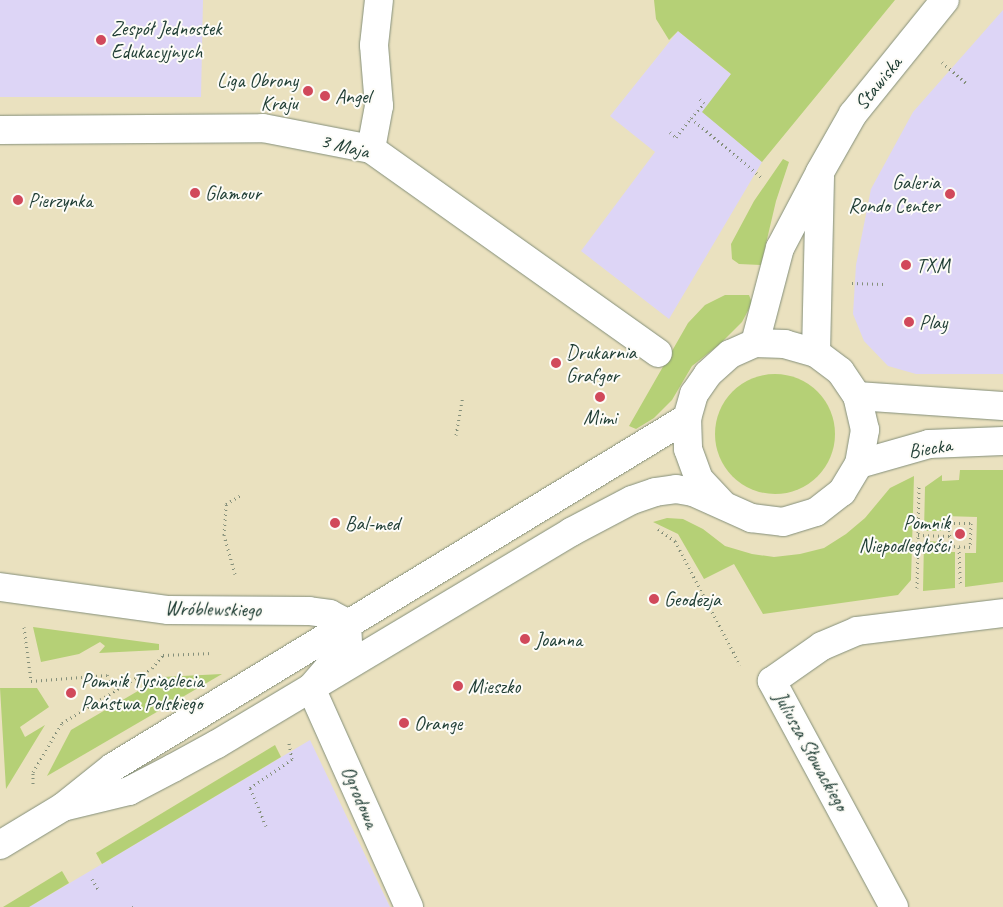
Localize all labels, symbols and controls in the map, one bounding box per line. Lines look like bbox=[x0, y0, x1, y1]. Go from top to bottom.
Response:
place label: Zespół Jednostek Edukacyjnych bbox=[111, 16, 221, 63]
marker: Zespół Jednostek Edukacyjnych bbox=[95, 34, 107, 46]
street label: Stawiska bbox=[849, 51, 907, 115]
place label: Liga Obrony Kraju bbox=[217, 68, 298, 115]
place label: Angel bbox=[335, 84, 371, 108]
marker: Liga Obrony Kraju bbox=[302, 85, 314, 97]
marker: Angel bbox=[319, 90, 331, 102]
street label: 3 Maja bbox=[318, 128, 372, 164]
place label: Galeria Rondo Center bbox=[848, 170, 940, 217]
place label: Glamour bbox=[205, 181, 261, 205]
marker: Glamour bbox=[189, 187, 201, 199]
place label: Pierzynka bbox=[28, 188, 93, 212]
marker: Galeria Rondo Center bbox=[944, 188, 956, 200]
marker: Pierzynka bbox=[12, 194, 24, 206]
place label: TXM bbox=[916, 253, 950, 277]
marker: TXM bbox=[900, 259, 912, 271]
place label: Play bbox=[919, 310, 947, 334]
marker: Play bbox=[903, 316, 915, 328]
place label: Drukarnia Grafgor bbox=[566, 340, 636, 387]
marker: Drukarnia Grafgor bbox=[550, 357, 562, 369]
marker: Mimi bbox=[594, 391, 606, 403]
place label: Mimi bbox=[583, 405, 617, 429]
street label: Biecka bbox=[907, 433, 953, 463]
place label: Pomnik Niepodległości bbox=[859, 510, 950, 557]
place label: Bal-med bbox=[345, 511, 400, 535]
marker: Bal-med bbox=[329, 517, 341, 529]
marker: Pomnik Niepodległości bbox=[954, 528, 966, 540]
place label: Geodezja bbox=[664, 587, 721, 611]
marker: Geodezja bbox=[648, 593, 660, 605]
street label: Wróblewskiego bbox=[165, 596, 261, 622]
place label: Joanna bbox=[535, 627, 582, 651]
marker: Joanna bbox=[519, 633, 531, 645]
place label: Pomnik Tysiąclecia Państwa Polskiego bbox=[81, 669, 203, 716]
place label: Mieszko bbox=[468, 674, 520, 698]
marker: Mieszko bbox=[452, 680, 464, 692]
marker: Pomnik Tysiąclecia Państwa Polskiego bbox=[65, 687, 77, 699]
street label: Juliusza Słowackiego bbox=[768, 687, 854, 815]
place label: Orange bbox=[414, 711, 462, 735]
marker: Orange bbox=[398, 717, 410, 729]
street label: Ogrodowa bbox=[336, 762, 384, 832]

